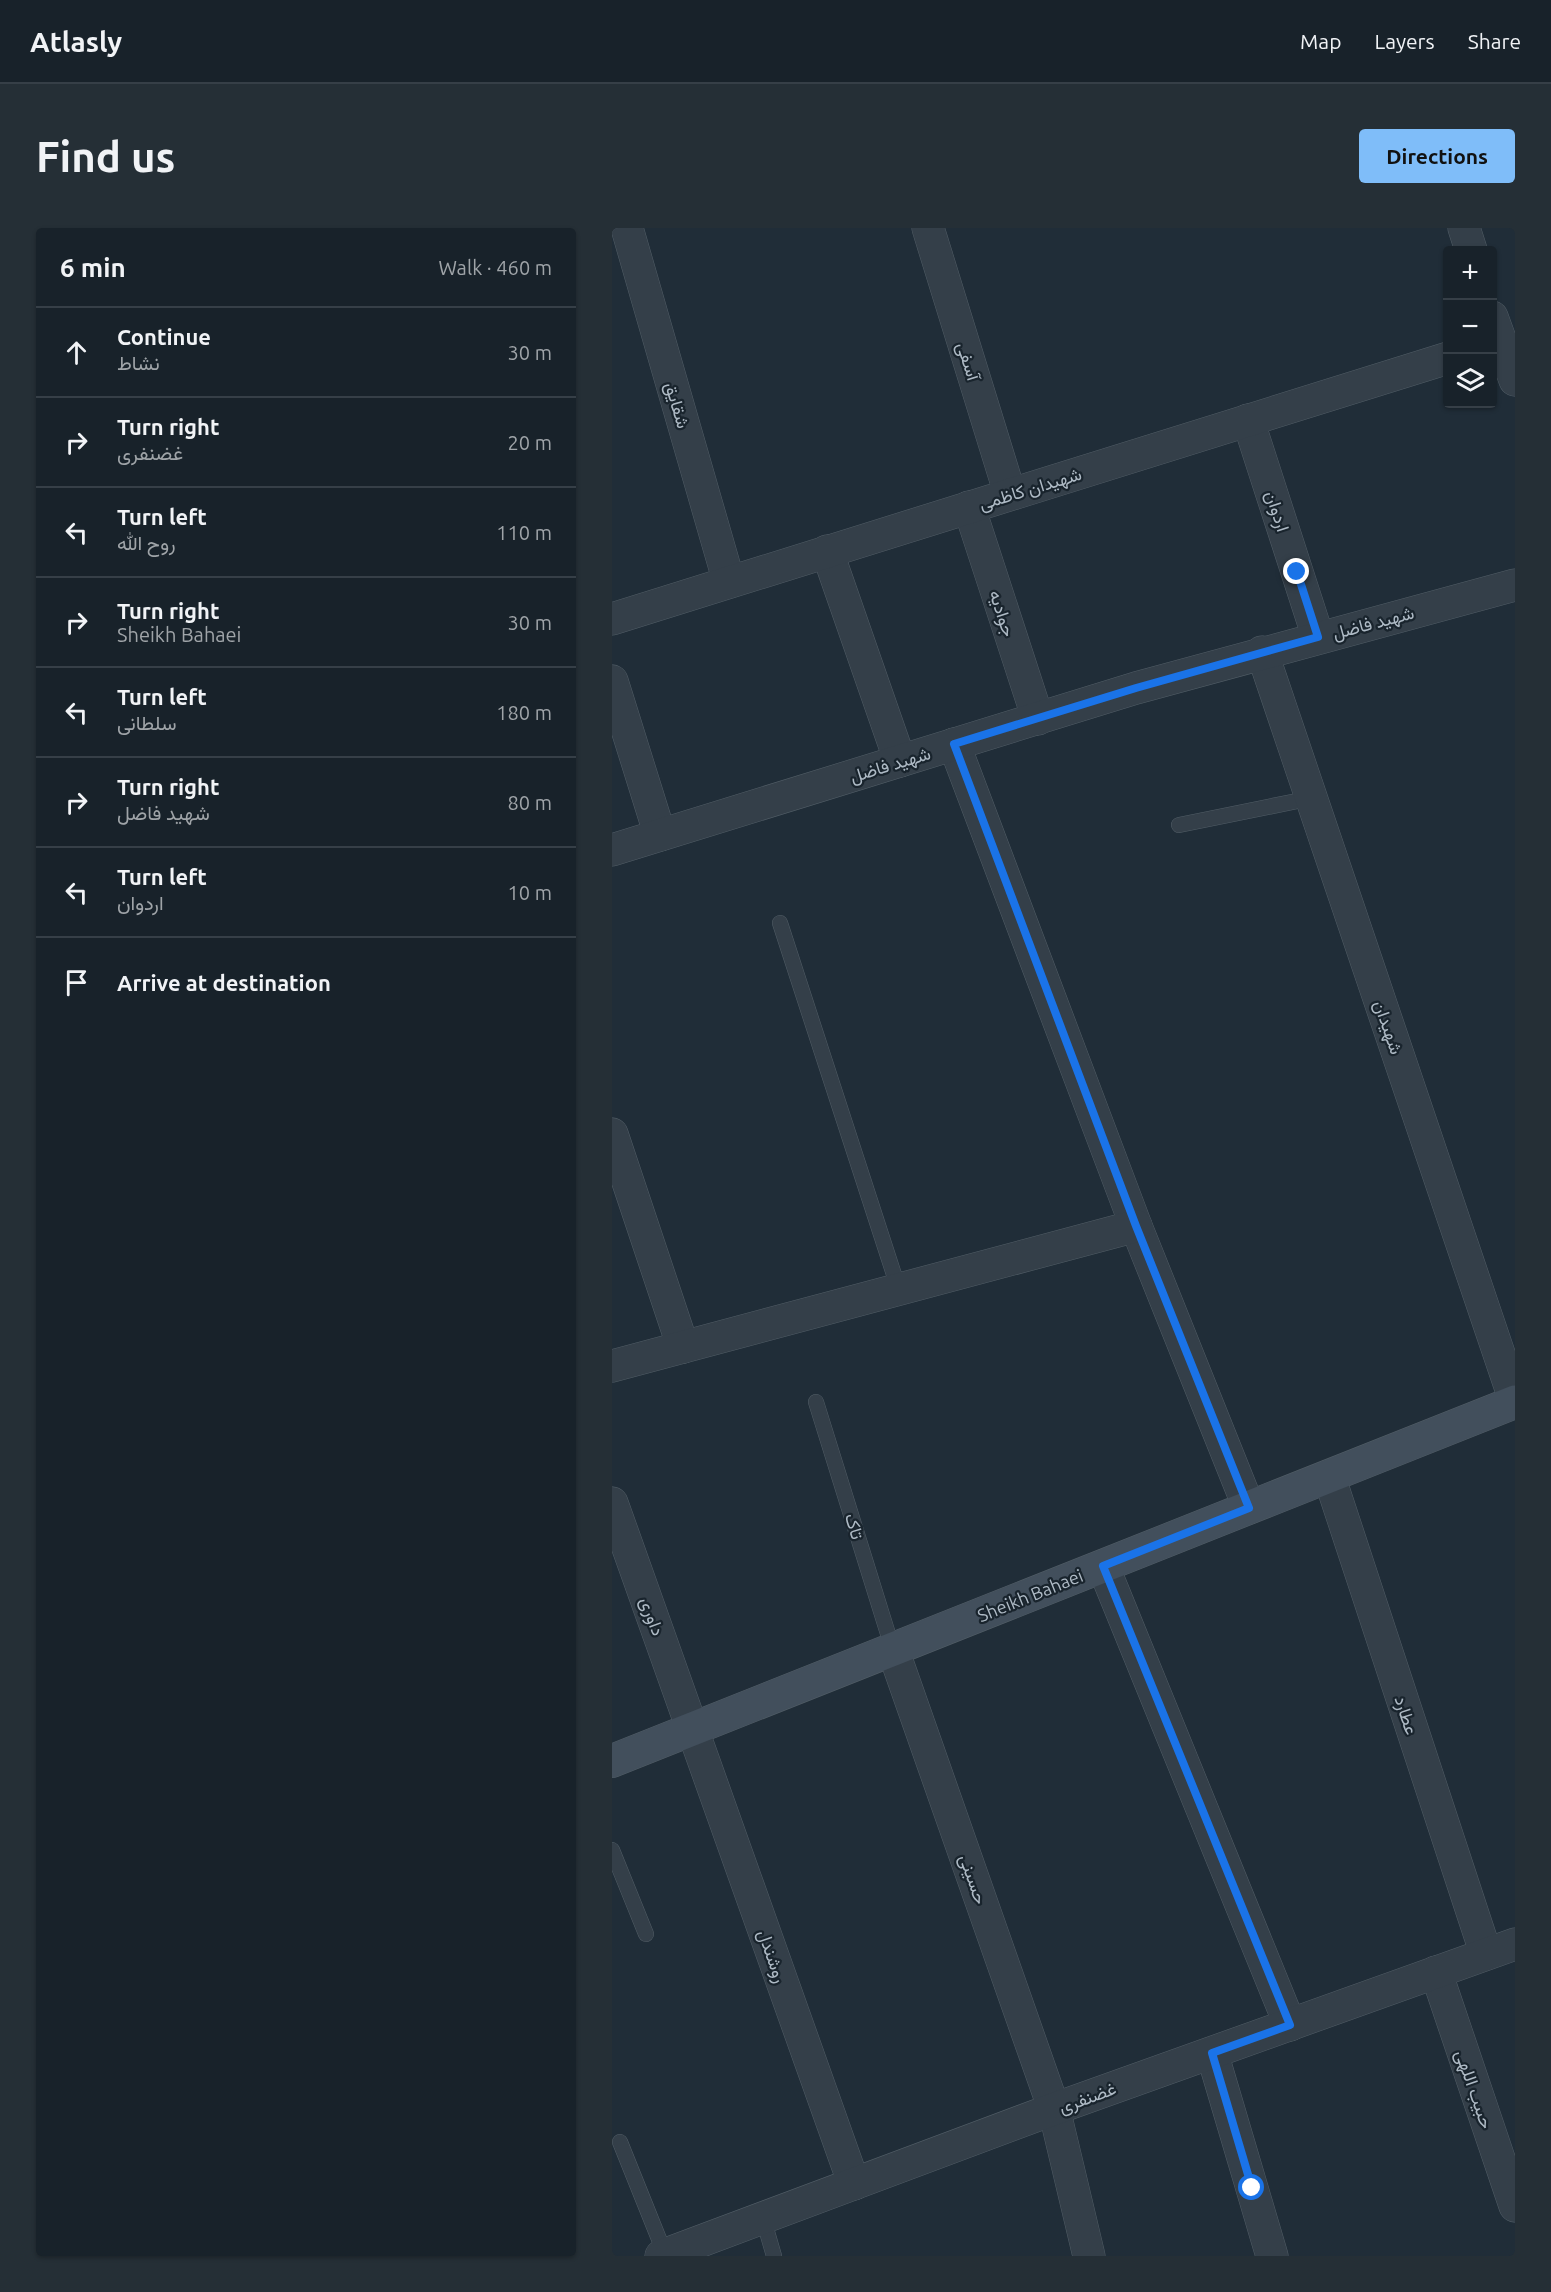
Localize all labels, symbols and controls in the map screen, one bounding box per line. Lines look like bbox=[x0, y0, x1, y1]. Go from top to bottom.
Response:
text: Atlasly bbox=[30, 26, 122, 57]
text: Map bbox=[1300, 29, 1341, 53]
text: Layers bbox=[1374, 29, 1435, 53]
text: Share bbox=[1468, 29, 1521, 53]
button: Directions bbox=[1359, 129, 1515, 183]
text: Find us bbox=[36, 133, 175, 180]
map controls bbox=[1443, 246, 1497, 408]
button: + bbox=[1443, 246, 1497, 300]
text: 6 min bbox=[60, 253, 126, 282]
text: Walk · 460 m bbox=[439, 256, 552, 279]
button: − bbox=[1443, 300, 1497, 354]
text: Continue bbox=[117, 324, 211, 349]
icon: ahead bbox=[60, 336, 93, 369]
street label: آسفی bbox=[952, 339, 985, 385]
text: 30 m bbox=[508, 341, 552, 364]
text: نشاط bbox=[117, 351, 160, 374]
button: layers bbox=[1443, 354, 1497, 408]
street label: شقایق bbox=[660, 379, 694, 431]
text: Turn right bbox=[117, 414, 219, 439]
icon: right bbox=[60, 426, 93, 459]
text: 20 m bbox=[508, 431, 552, 454]
text: غضنفری bbox=[117, 441, 183, 464]
street label: شهیدان کاظمی bbox=[976, 463, 1084, 515]
street label: اردوان bbox=[1260, 488, 1294, 535]
text: Turn left bbox=[117, 504, 207, 529]
icon: left bbox=[60, 516, 93, 549]
text: 110 m bbox=[496, 521, 552, 544]
text: روح الله bbox=[117, 531, 176, 554]
route end bbox=[1283, 558, 1309, 584]
street label: جوادیه bbox=[984, 587, 1020, 639]
text: Turn right bbox=[117, 598, 219, 623]
street label: شهید فاضل bbox=[1330, 602, 1416, 644]
icon: right bbox=[60, 606, 93, 639]
text: 30 m bbox=[508, 611, 552, 634]
text: Sheikh Bahaei bbox=[117, 623, 241, 646]
text: Turn left bbox=[117, 684, 207, 709]
icon: left bbox=[60, 696, 93, 729]
text: 180 m bbox=[496, 701, 552, 724]
text: سلطانی bbox=[117, 711, 177, 734]
street label: شهید فاضل bbox=[847, 742, 933, 788]
text: Turn right bbox=[117, 774, 219, 799]
icon: right bbox=[60, 786, 93, 819]
text: 80 m bbox=[508, 791, 552, 814]
text: شهید فاضل bbox=[117, 801, 210, 824]
text: Turn left bbox=[117, 864, 207, 889]
icon: left bbox=[60, 876, 93, 909]
text: 10 m bbox=[508, 881, 552, 904]
text: اردوان bbox=[117, 891, 164, 914]
icon: arrive bbox=[60, 966, 93, 999]
text: Arrive at destination bbox=[117, 970, 331, 995]
street label: شهیدان bbox=[1369, 997, 1408, 1057]
street label: تاک bbox=[842, 1510, 868, 1542]
street label: Sheikh Bahaei bbox=[974, 1565, 1086, 1625]
street label: داوری bbox=[635, 1594, 669, 1639]
street label: عطارد bbox=[1389, 1693, 1423, 1738]
street label: حسینی bbox=[954, 1851, 992, 1907]
street label: روشندل bbox=[753, 1927, 791, 1986]
street label: حبیب اللهی bbox=[1450, 2047, 1498, 2132]
street label: غضنفری bbox=[1056, 2077, 1119, 2118]
route start bbox=[1238, 2174, 1264, 2200]

